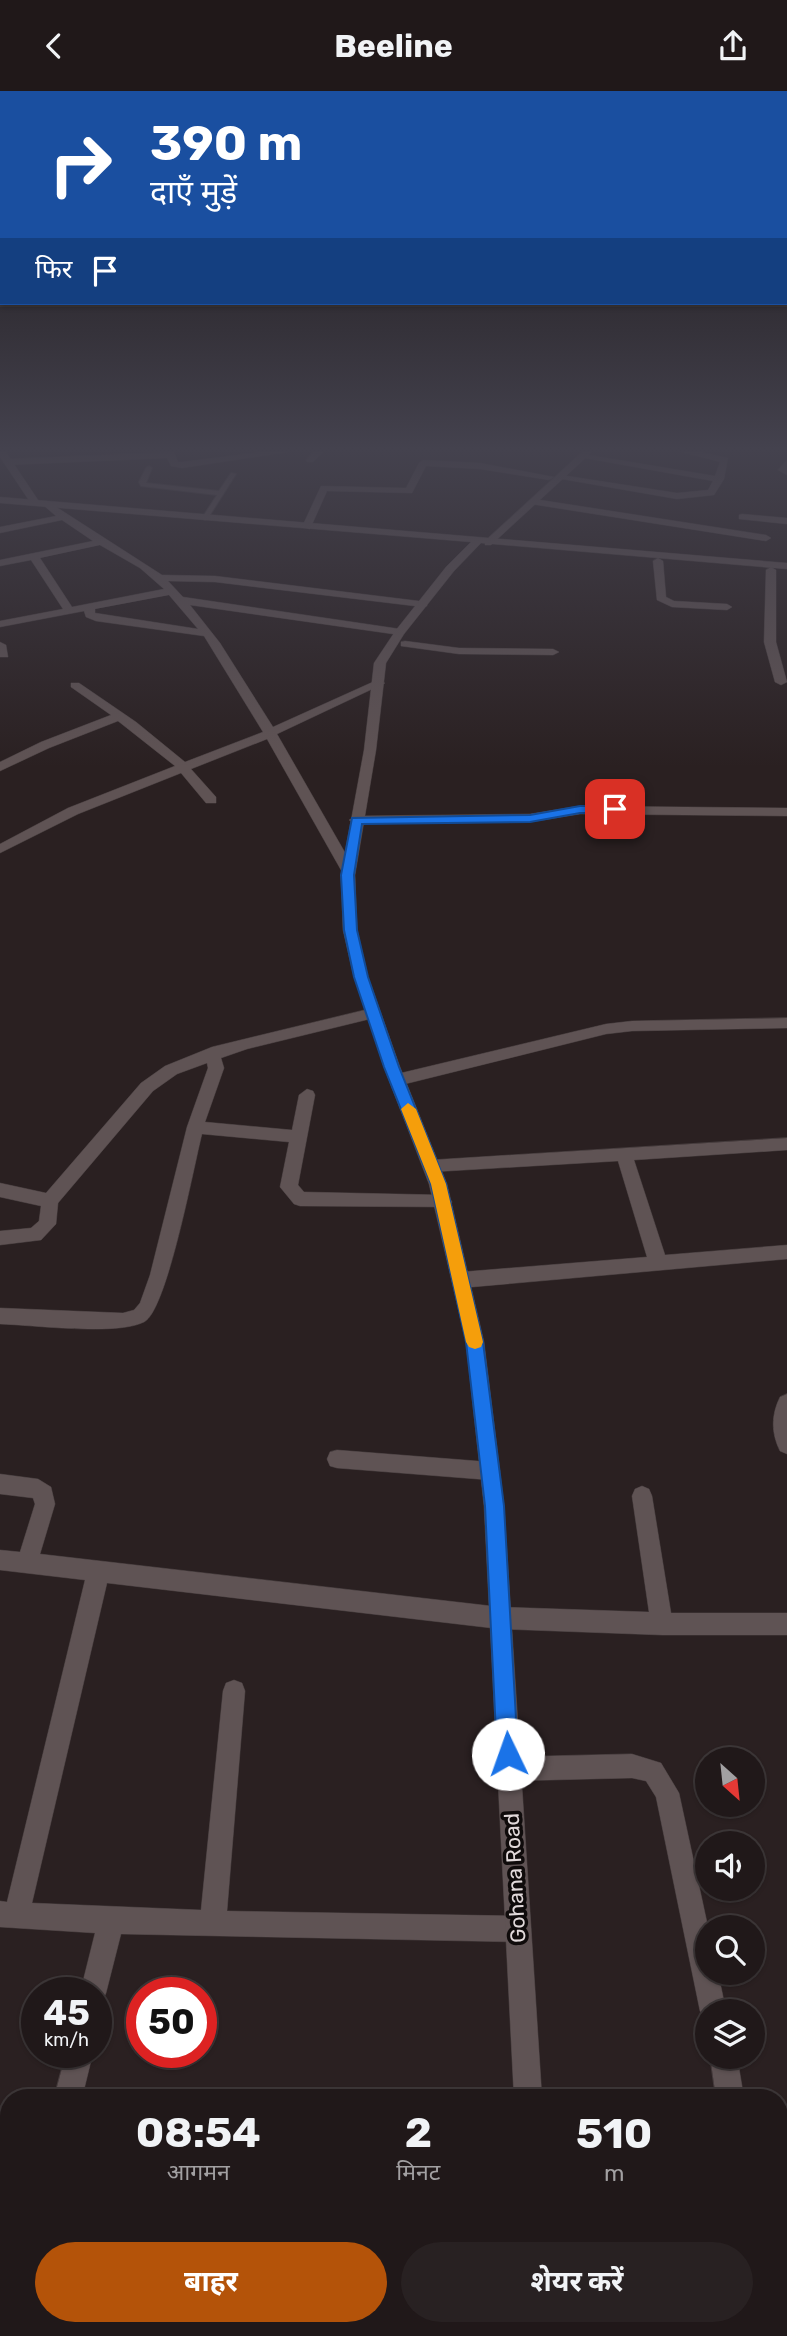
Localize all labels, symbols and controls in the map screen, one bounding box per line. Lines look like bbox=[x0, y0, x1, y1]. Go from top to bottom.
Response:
icon: back bbox=[35, 27, 73, 65]
text: Beeline bbox=[334, 27, 453, 65]
icon: share bbox=[714, 27, 752, 65]
text: 390 m bbox=[150, 114, 302, 172]
icon: right bbox=[35, 119, 126, 210]
text: दाएँ मुड़ें bbox=[150, 173, 237, 211]
icon: arrive bbox=[86, 252, 124, 290]
text: फिर bbox=[35, 254, 72, 285]
pin bbox=[585, 779, 645, 839]
icon: arrive bbox=[596, 790, 634, 828]
position arrow bbox=[471, 1717, 545, 1791]
north arrow bbox=[695, 1747, 765, 1817]
map controls bbox=[695, 1747, 765, 2069]
street label: Gohana Road bbox=[499, 1812, 530, 1944]
button: sound bbox=[695, 1831, 765, 1901]
button: search bbox=[695, 1915, 765, 1985]
speed limit sign: 50 bbox=[126, 1977, 217, 2068]
text: 45 bbox=[43, 1992, 90, 2034]
button: layers bbox=[695, 1999, 765, 2069]
text: km/h bbox=[44, 2029, 89, 2051]
text: 08:54 bbox=[136, 2108, 261, 2158]
text: 2 bbox=[405, 2108, 432, 2158]
text: 510 bbox=[576, 2109, 652, 2159]
text: आगमन bbox=[167, 2158, 230, 2186]
text: मिनट bbox=[396, 2158, 440, 2186]
text: m bbox=[604, 2159, 624, 2187]
button: बाहर bbox=[35, 2242, 387, 2322]
button: शेयर करें bbox=[401, 2242, 753, 2322]

